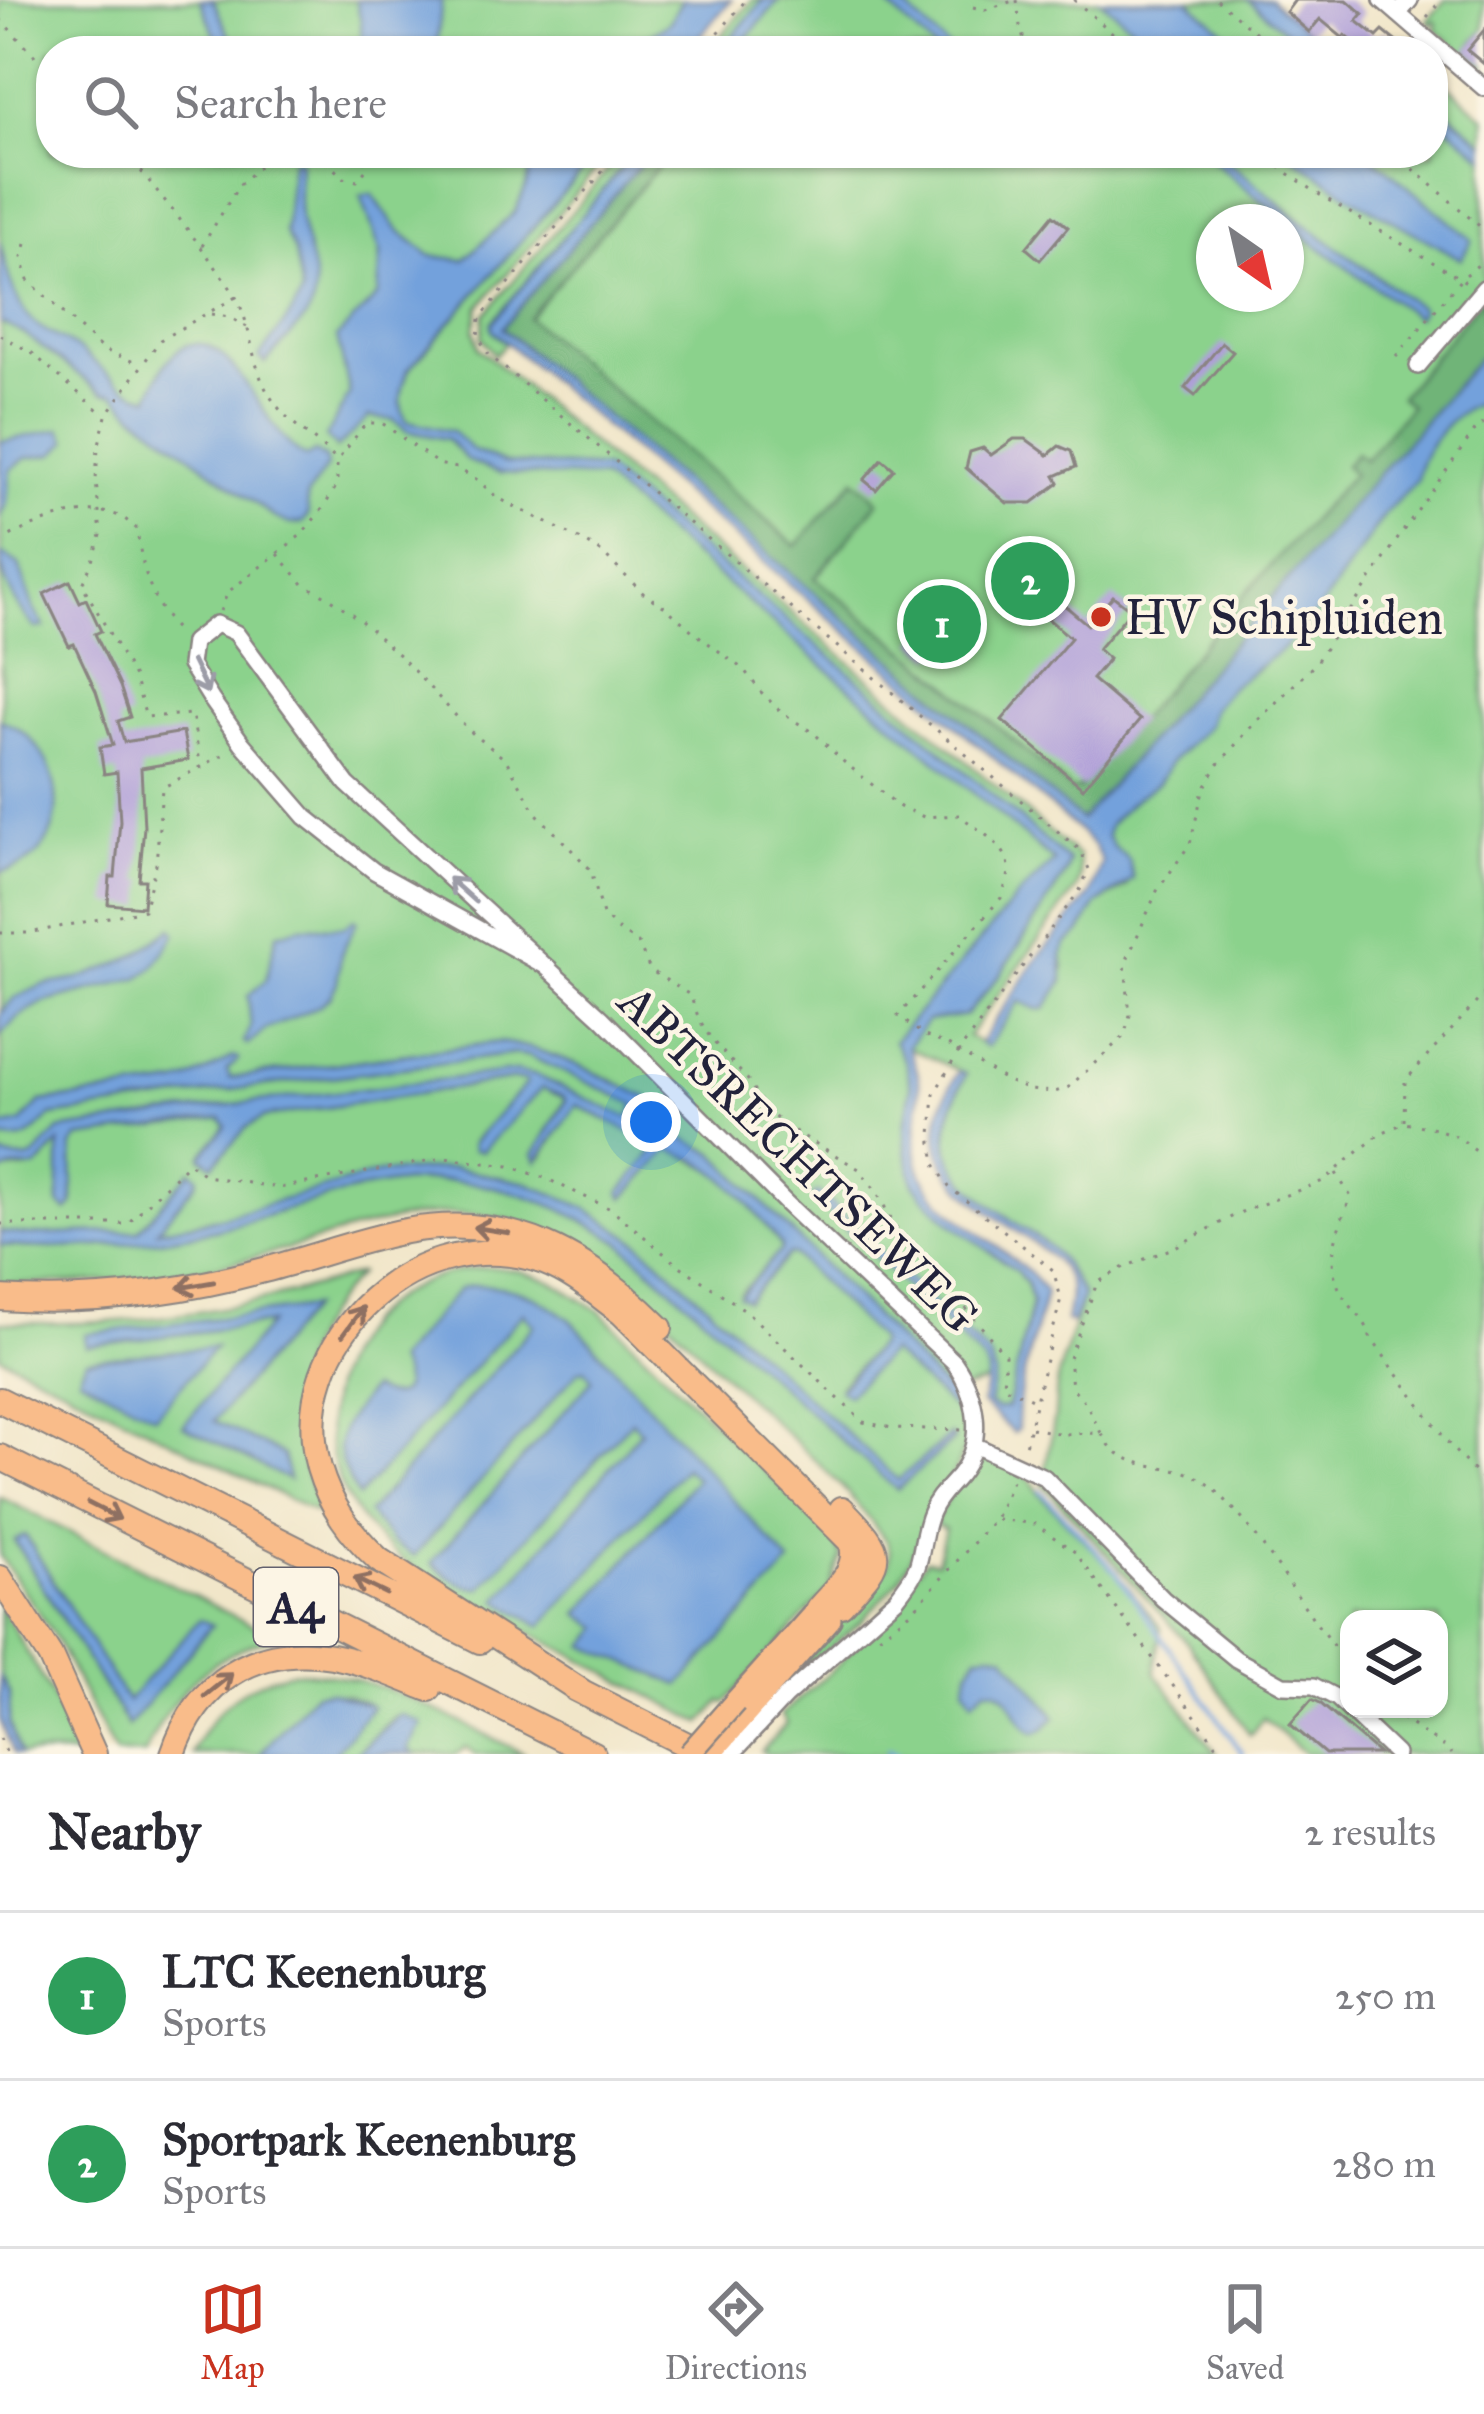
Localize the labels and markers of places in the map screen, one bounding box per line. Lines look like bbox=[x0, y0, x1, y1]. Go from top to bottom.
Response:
pin: 2 bbox=[991, 536, 1069, 626]
pin: 1 bbox=[903, 579, 981, 669]
place label: HV Schipluiden bbox=[1125, 588, 1443, 647]
marker: HV Schipluiden bbox=[1088, 604, 1114, 630]

